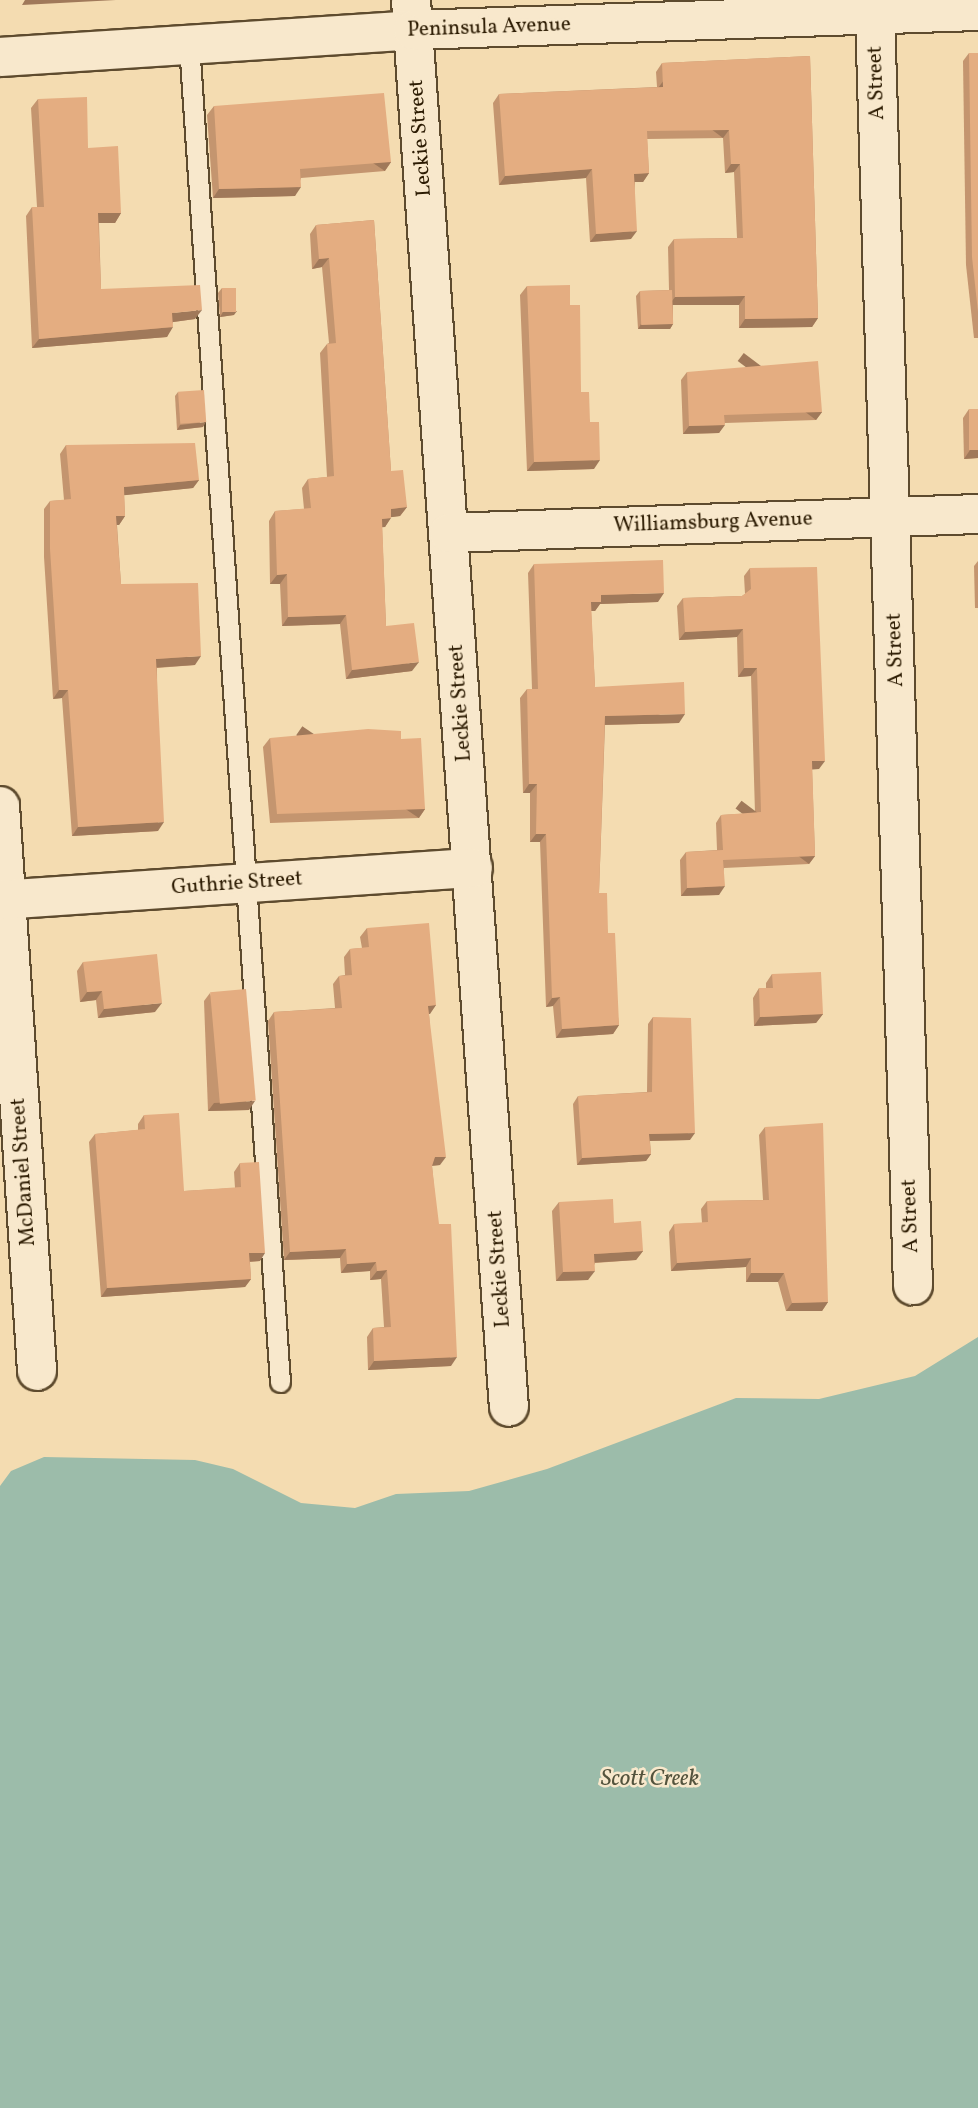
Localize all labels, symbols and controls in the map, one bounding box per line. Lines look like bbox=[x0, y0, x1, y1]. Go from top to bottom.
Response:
street label: Peninsula Avenue bbox=[407, 13, 571, 43]
street label: A Street bbox=[863, 46, 891, 120]
street label: Leckie Street bbox=[404, 78, 438, 198]
street label: Williamsburg Avenue bbox=[613, 507, 813, 539]
street label: A Street bbox=[882, 613, 910, 687]
street label: Leckie Street bbox=[444, 643, 478, 763]
street label: Guthrie Street bbox=[171, 867, 303, 901]
street label: McDaniel Street bbox=[6, 1097, 42, 1247]
street label: A Street bbox=[897, 1179, 925, 1253]
street label: Leckie Street bbox=[483, 1209, 517, 1329]
water label: Scott Creek bbox=[601, 1765, 699, 1793]

